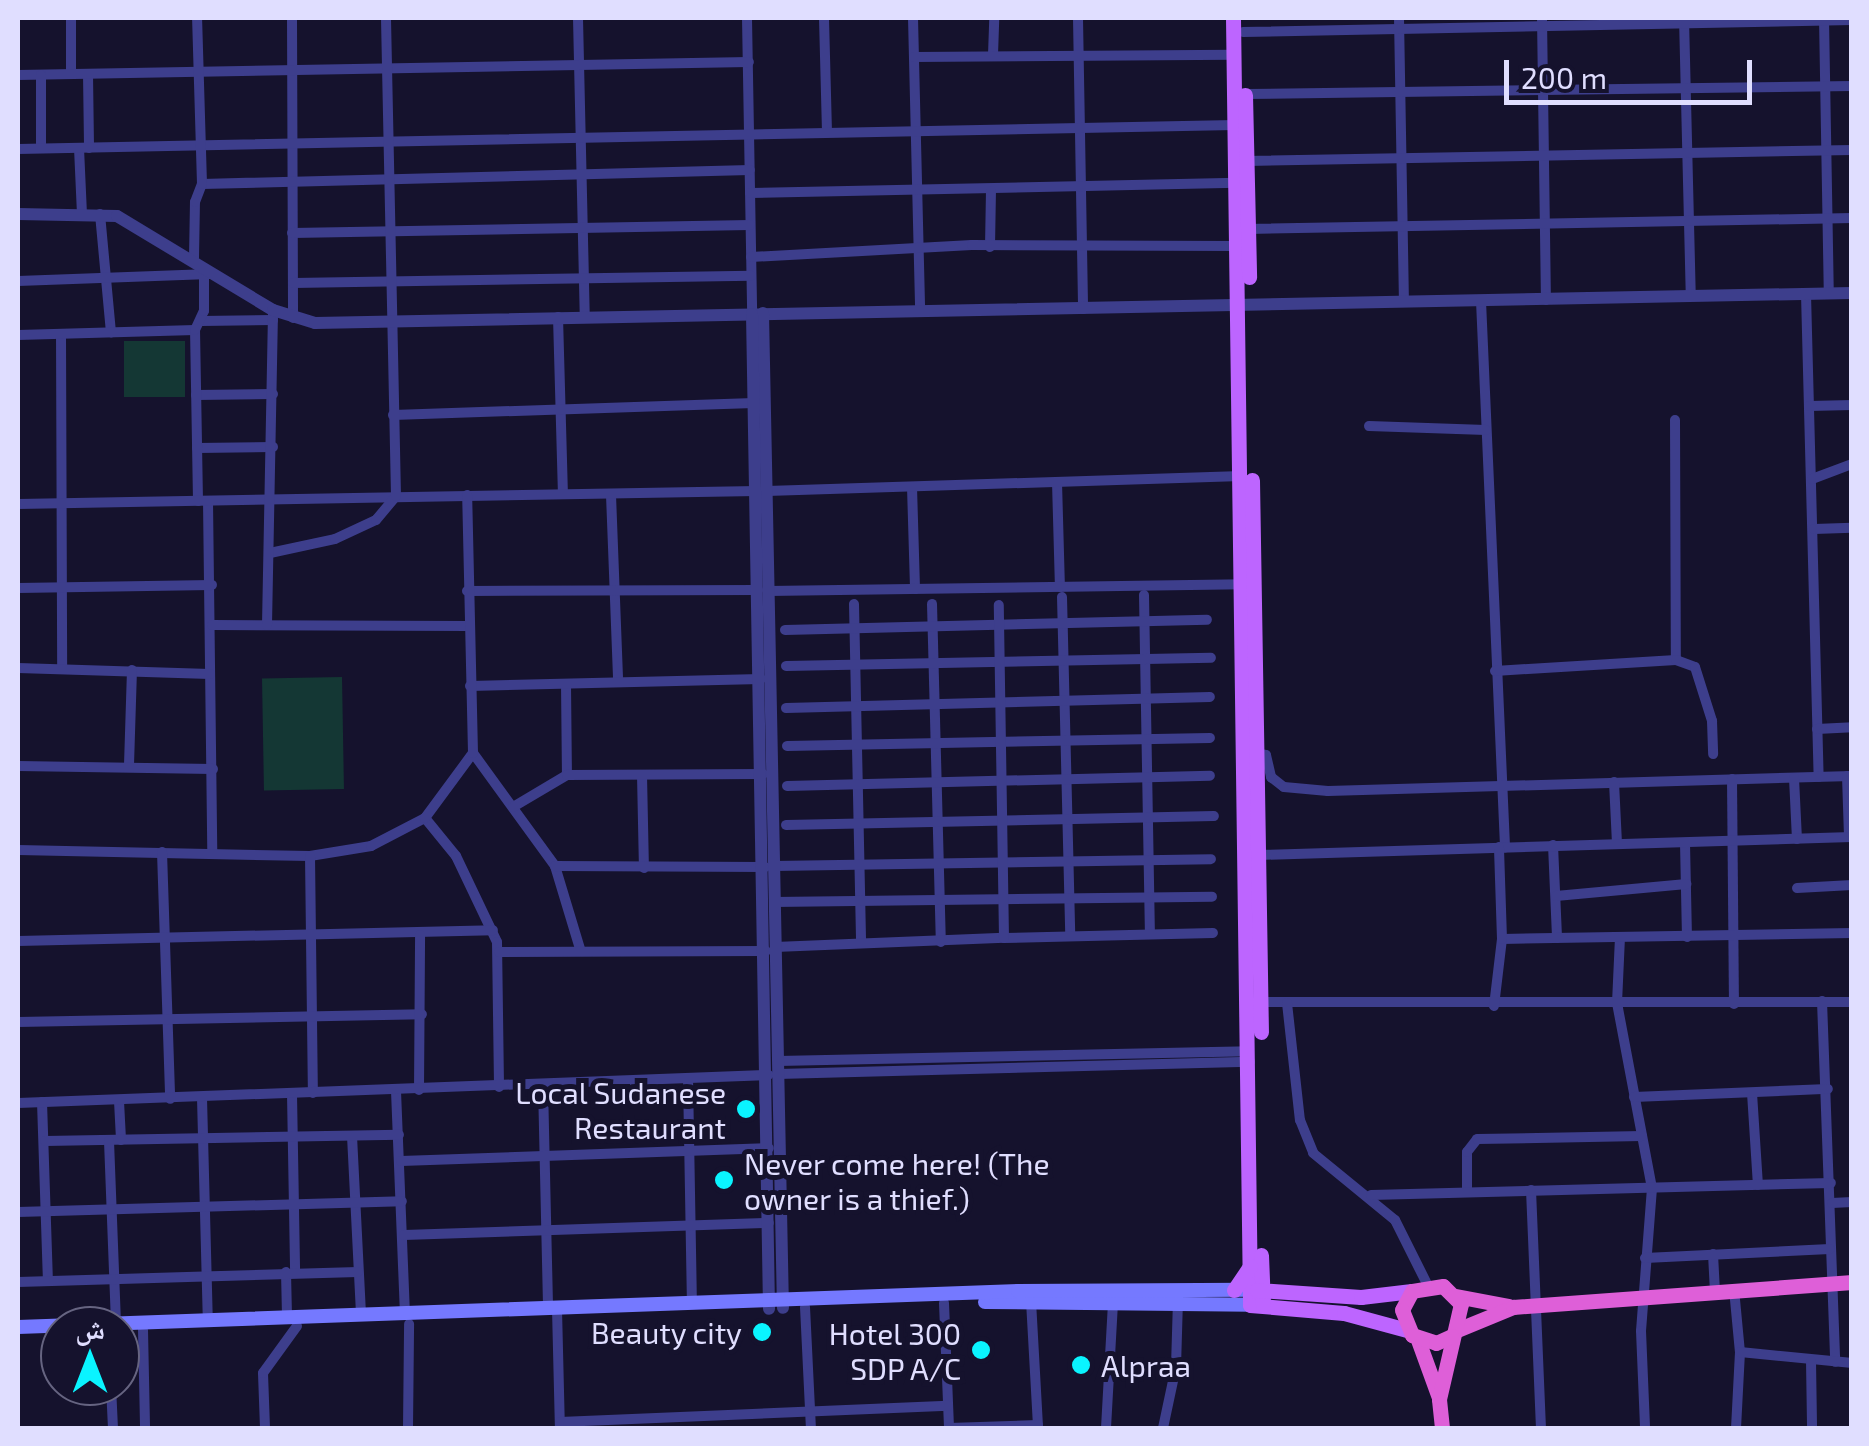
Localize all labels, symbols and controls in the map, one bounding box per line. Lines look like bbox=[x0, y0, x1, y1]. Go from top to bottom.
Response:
scale bar bbox=[1509, 40, 1756, 102]
text: 200 m bbox=[1521, 59, 1607, 95]
place label: Local Sudanese Restaurant bbox=[514, 1074, 726, 1144]
marker: Local Sudanese Restaurant bbox=[735, 1098, 757, 1120]
place label: Never come here! (The owner is a thief.) bbox=[744, 1145, 1050, 1216]
marker: Never come here! (The owner is a thief.) bbox=[713, 1169, 735, 1191]
north arrow bbox=[40, 1306, 140, 1406]
text: ش bbox=[75, 1311, 105, 1345]
place label: Beauty city bbox=[590, 1314, 742, 1350]
place label: Hotel 300 SDP A/C bbox=[828, 1315, 961, 1386]
marker: Beauty city bbox=[751, 1321, 773, 1343]
marker: Hotel 300 SDP A/C bbox=[970, 1339, 992, 1361]
place label: Alpraa bbox=[1101, 1347, 1191, 1383]
marker: Alpraa bbox=[1070, 1354, 1092, 1376]

